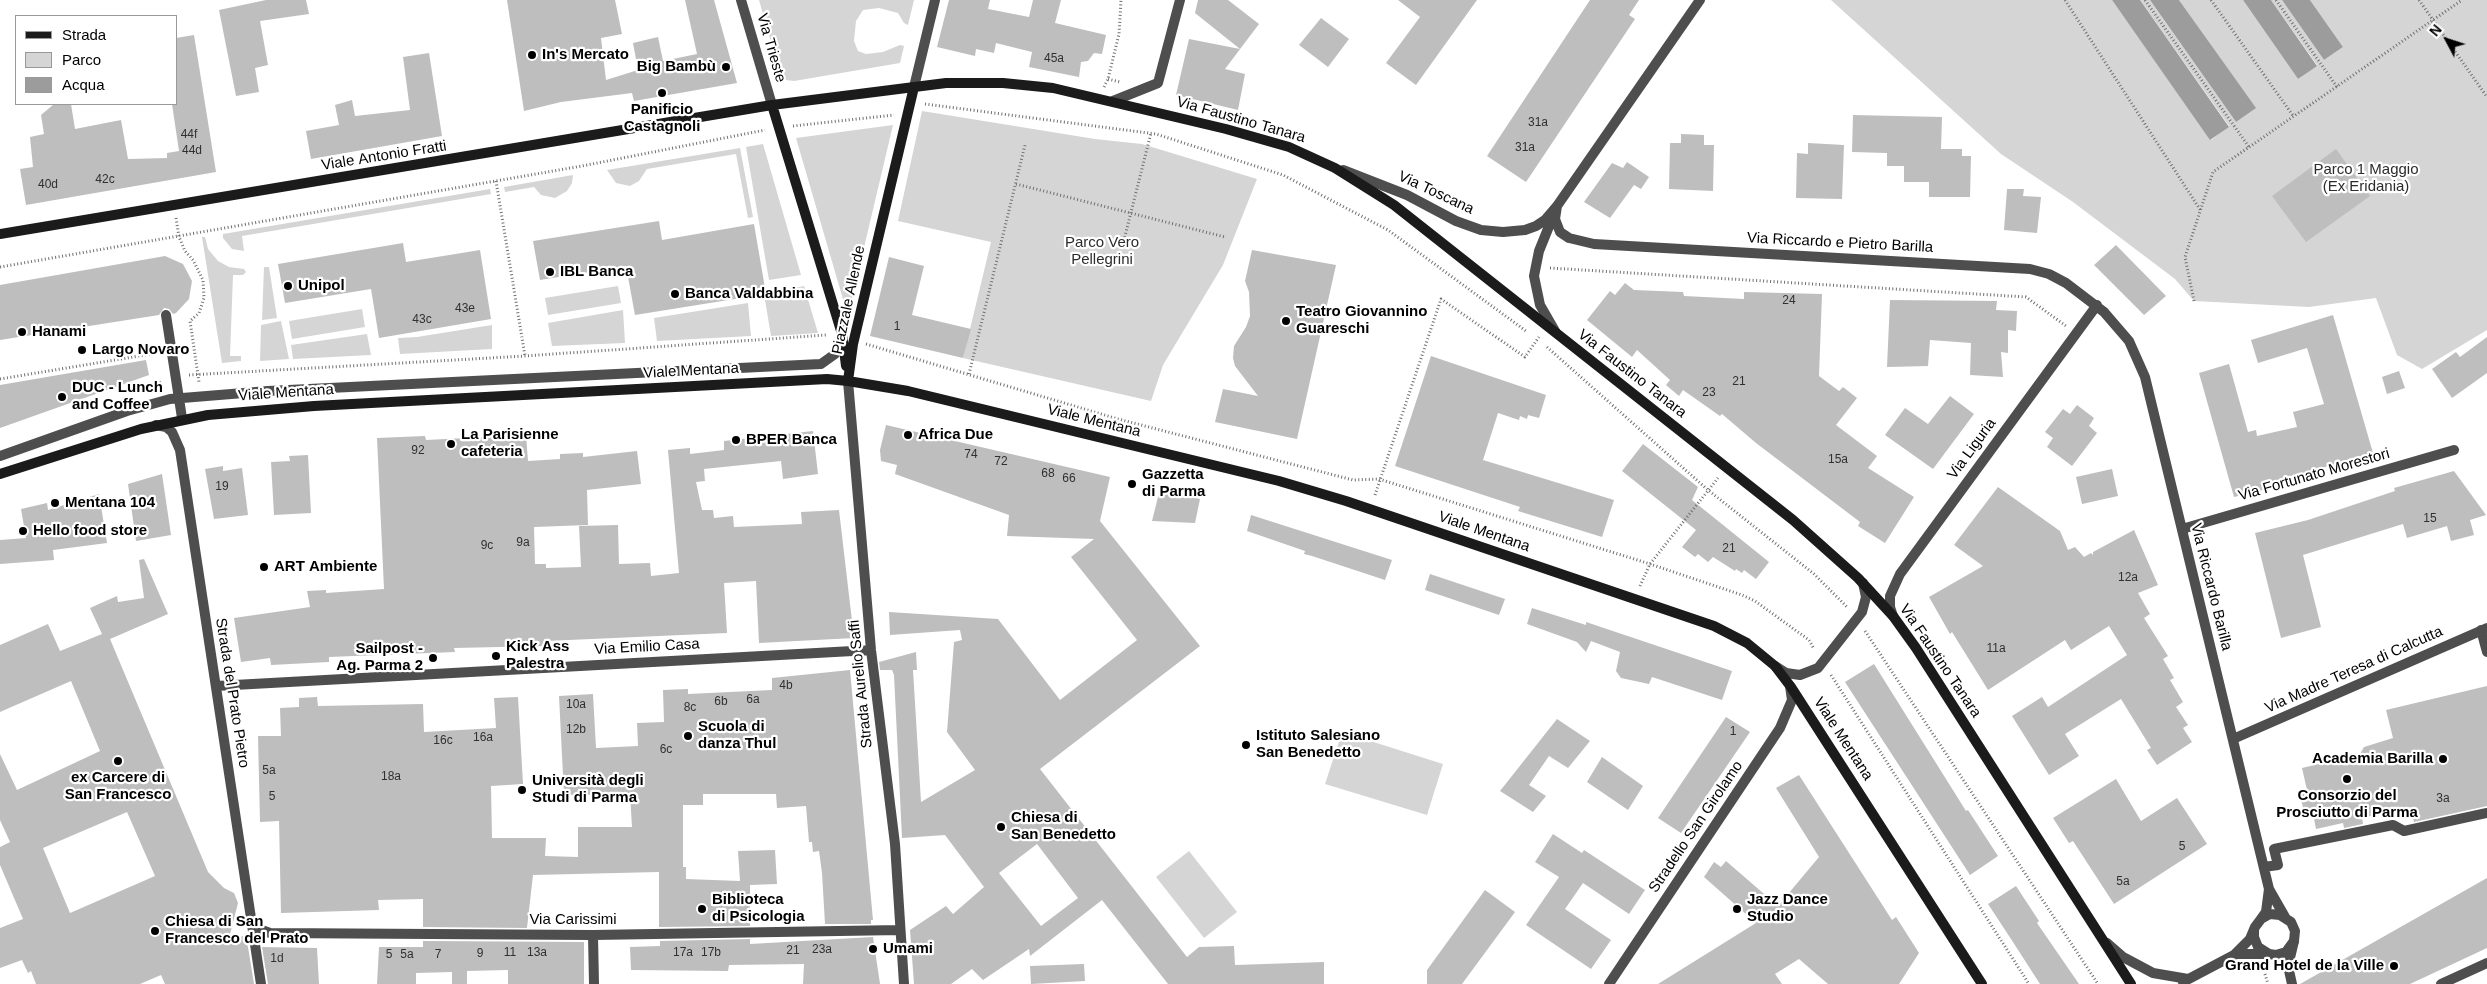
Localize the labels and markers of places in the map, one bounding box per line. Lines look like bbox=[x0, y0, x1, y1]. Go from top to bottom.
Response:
place label: In's Mercato bbox=[542, 46, 629, 64]
marker: In's Mercato bbox=[526, 49, 538, 61]
place label: Big Bambù bbox=[637, 58, 716, 76]
marker: Big Bambù bbox=[720, 61, 732, 73]
marker: Panificio Castagnoli bbox=[656, 87, 668, 99]
place label: Panificio Castagnoli bbox=[624, 101, 700, 136]
place label: IBL Banca bbox=[560, 263, 633, 281]
marker: IBL Banca bbox=[544, 266, 556, 278]
place label: Unipol bbox=[298, 277, 345, 295]
marker: Unipol bbox=[282, 280, 294, 292]
place label: Banca Valdabbina bbox=[685, 285, 813, 303]
marker: Banca Valdabbina bbox=[669, 288, 681, 300]
place label: Teatro Giovannino Guareschi bbox=[1296, 303, 1427, 338]
marker: Teatro Giovannino Guareschi bbox=[1280, 315, 1292, 327]
place label: Hanami bbox=[32, 323, 86, 341]
marker: Hanami bbox=[16, 326, 28, 338]
place label: Largo Novaro bbox=[92, 341, 190, 359]
marker: Largo Novaro bbox=[76, 344, 88, 356]
place label: DUC - Lunch and Coffee bbox=[72, 379, 163, 414]
marker: DUC - Lunch and Coffee bbox=[56, 391, 68, 403]
place label: La Parisienne cafeteria bbox=[461, 426, 559, 461]
place label: Africa Due bbox=[918, 426, 993, 444]
marker: Africa Due bbox=[902, 429, 914, 441]
place label: BPER Banca bbox=[746, 431, 837, 449]
marker: BPER Banca bbox=[730, 434, 742, 446]
marker: La Parisienne cafeteria bbox=[445, 438, 457, 450]
place label: Gazzetta di Parma bbox=[1142, 466, 1205, 501]
marker: Gazzetta di Parma bbox=[1126, 478, 1138, 490]
place label: Mentana 104 bbox=[65, 494, 155, 512]
marker: Mentana 104 bbox=[49, 497, 61, 509]
place label: Hello food store bbox=[33, 522, 147, 540]
marker: Hello food store bbox=[17, 525, 29, 537]
place label: ART Ambiente bbox=[274, 558, 377, 576]
marker: ART Ambiente bbox=[258, 561, 270, 573]
place label: Kick Ass Palestra bbox=[506, 638, 569, 673]
place label: Sailpost - Ag. Parma 2 bbox=[336, 640, 423, 675]
marker: Kick Ass Palestra bbox=[490, 650, 502, 662]
marker: Sailpost - Ag. Parma 2 bbox=[427, 652, 439, 664]
place label: Scuola di danza Thul bbox=[698, 718, 776, 753]
place label: Istituto Salesiano San Benedetto bbox=[1256, 727, 1380, 762]
marker: Scuola di danza Thul bbox=[682, 730, 694, 742]
marker: Istituto Salesiano San Benedetto bbox=[1240, 739, 1252, 751]
place label: Academia Barilla bbox=[2312, 750, 2433, 768]
marker: Academia Barilla bbox=[2437, 753, 2449, 765]
marker: ex Carcere di San Francesco bbox=[112, 755, 124, 767]
place label: ex Carcere di San Francesco bbox=[65, 769, 171, 804]
place label: Università degli Studi di Parma bbox=[532, 772, 644, 807]
marker: Consorzio del Prosciutto di Parma bbox=[2341, 773, 2353, 785]
marker: Università degli Studi di Parma bbox=[516, 784, 528, 796]
place label: Consorzio del Prosciutto di Parma bbox=[2276, 787, 2418, 822]
place label: Chiesa di San Benedetto bbox=[1011, 809, 1116, 844]
marker: Chiesa di San Benedetto bbox=[995, 821, 1007, 833]
place label: Biblioteca di Psicologia bbox=[712, 891, 805, 926]
place label: Jazz Dance Studio bbox=[1747, 891, 1828, 926]
marker: Biblioteca di Psicologia bbox=[696, 903, 708, 915]
marker: Jazz Dance Studio bbox=[1731, 903, 1743, 915]
place label: Chiesa di San Francesco del Prato bbox=[165, 913, 308, 948]
marker: Chiesa di San Francesco del Prato bbox=[149, 925, 161, 937]
place label: Umami bbox=[883, 940, 933, 958]
marker: Umami bbox=[867, 943, 879, 955]
place label: Grand Hotel de la Ville bbox=[2225, 957, 2384, 975]
marker: Grand Hotel de la Ville bbox=[2388, 960, 2400, 972]

